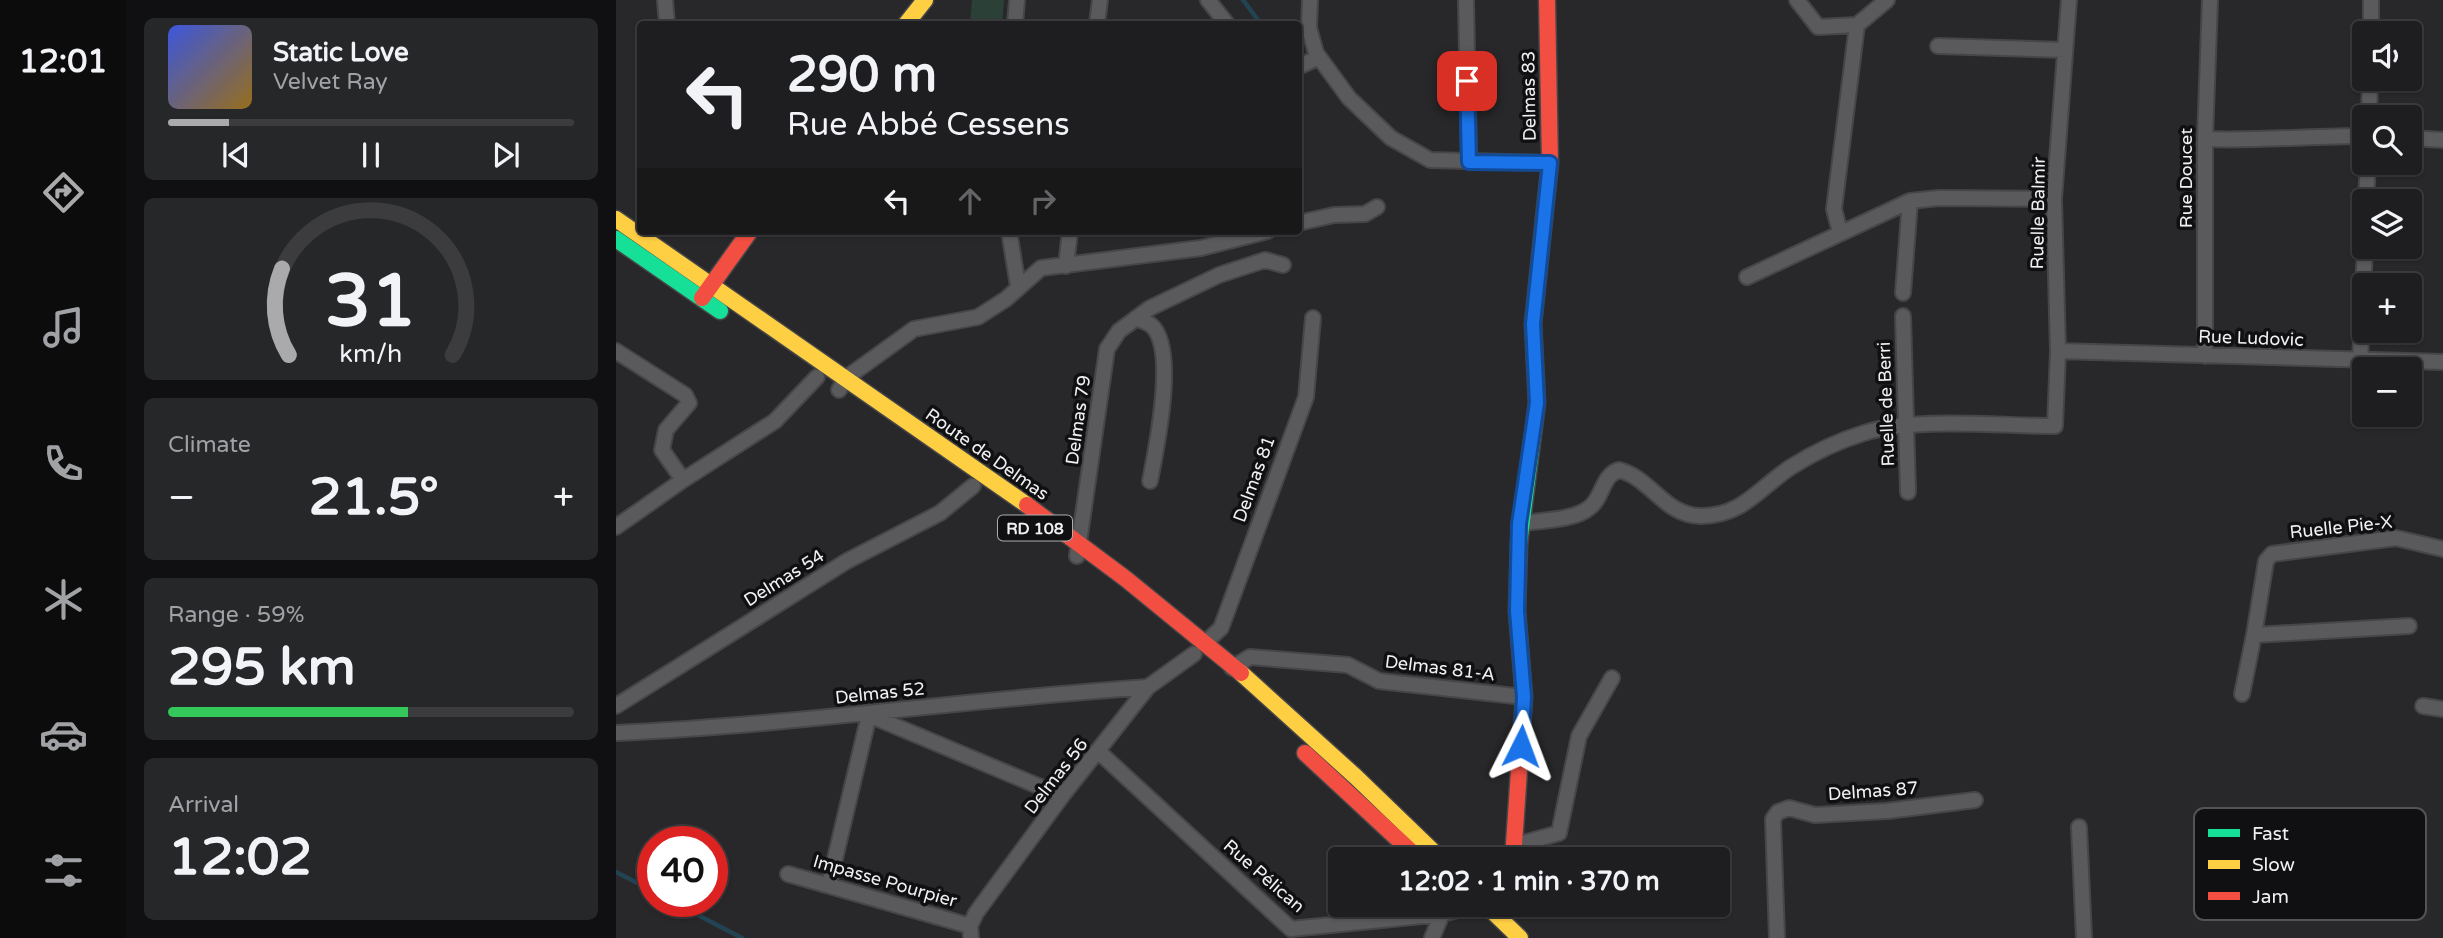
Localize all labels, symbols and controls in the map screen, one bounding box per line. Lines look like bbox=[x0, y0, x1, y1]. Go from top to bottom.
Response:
map controls bbox=[2352, 21, 2422, 427]
button: sound bbox=[2352, 21, 2422, 91]
text: Static Love bbox=[273, 37, 409, 68]
text: 12:01 bbox=[19, 43, 107, 81]
text: 290 m bbox=[787, 46, 937, 105]
icon: left bbox=[672, 49, 763, 140]
pin bbox=[1437, 51, 1497, 111]
street label: Delmas 83 bbox=[1517, 51, 1541, 141]
icon: arrive bbox=[1448, 62, 1486, 100]
text: Velvet Ray bbox=[273, 68, 388, 96]
button: search bbox=[2352, 105, 2422, 175]
text: Rue Abbé Cessens bbox=[787, 106, 1070, 144]
street label: Rue Doucet bbox=[2175, 128, 2197, 228]
icon: previous bbox=[217, 136, 255, 174]
icon: pause bbox=[352, 136, 390, 174]
icon: next bbox=[487, 136, 525, 174]
street label: Ruelle Balmir bbox=[2026, 156, 2050, 270]
icon: directions bbox=[39, 168, 88, 217]
icon: left bbox=[878, 182, 916, 220]
icon: ahead bbox=[951, 182, 989, 220]
icon: right bbox=[1024, 182, 1062, 220]
button: layers bbox=[2352, 189, 2422, 259]
text: 31 bbox=[325, 258, 417, 346]
button: + bbox=[2352, 273, 2422, 343]
icon: music bbox=[39, 303, 88, 352]
street label: Rue Ludovic bbox=[2198, 325, 2304, 351]
text: km/h bbox=[340, 339, 402, 369]
street label: Ruelle de Berri bbox=[1873, 341, 1899, 467]
button: − bbox=[2352, 357, 2422, 427]
street label: Delmas 79 bbox=[1061, 374, 1095, 466]
street label: Route de Delmas bbox=[921, 403, 1053, 505]
text: Climate bbox=[168, 431, 251, 459]
street label: Delmas 81 bbox=[1228, 433, 1280, 525]
icon: phone bbox=[39, 439, 88, 488]
text: 21.5° bbox=[309, 466, 439, 529]
text: − bbox=[168, 475, 195, 521]
text: + bbox=[553, 475, 574, 521]
street label: Ruelle Pie-X bbox=[2288, 511, 2394, 543]
road number: RD 108 bbox=[998, 516, 1072, 540]
street label: Delmas 54 bbox=[740, 545, 828, 611]
icon: climate bbox=[39, 575, 88, 624]
text: Range · 59% bbox=[168, 601, 304, 629]
text: 295 km bbox=[168, 636, 356, 699]
street label: Delmas 81-A bbox=[1384, 650, 1496, 686]
street label: Delmas 52 bbox=[834, 677, 926, 709]
position arrow bbox=[1484, 709, 1558, 783]
icon: car bbox=[39, 710, 88, 759]
street label: Delmas 56 bbox=[1019, 734, 1093, 818]
street label: Delmas 87 bbox=[1827, 777, 1919, 805]
text: Arrival bbox=[168, 791, 239, 819]
legend bbox=[2194, 808, 2426, 920]
text: Fast bbox=[2252, 823, 2289, 845]
text: 12:02 bbox=[168, 826, 312, 889]
speed limit sign: 40 bbox=[637, 826, 728, 917]
street label: Rue Pélican bbox=[1219, 835, 1309, 917]
icon: filters bbox=[39, 846, 88, 895]
street label: Impasse Pourpier bbox=[811, 850, 960, 912]
text: Slow bbox=[2252, 854, 2295, 876]
text: 12:02 · 1 min · 370 m bbox=[1398, 866, 1660, 897]
text: Jam bbox=[2252, 886, 2289, 908]

